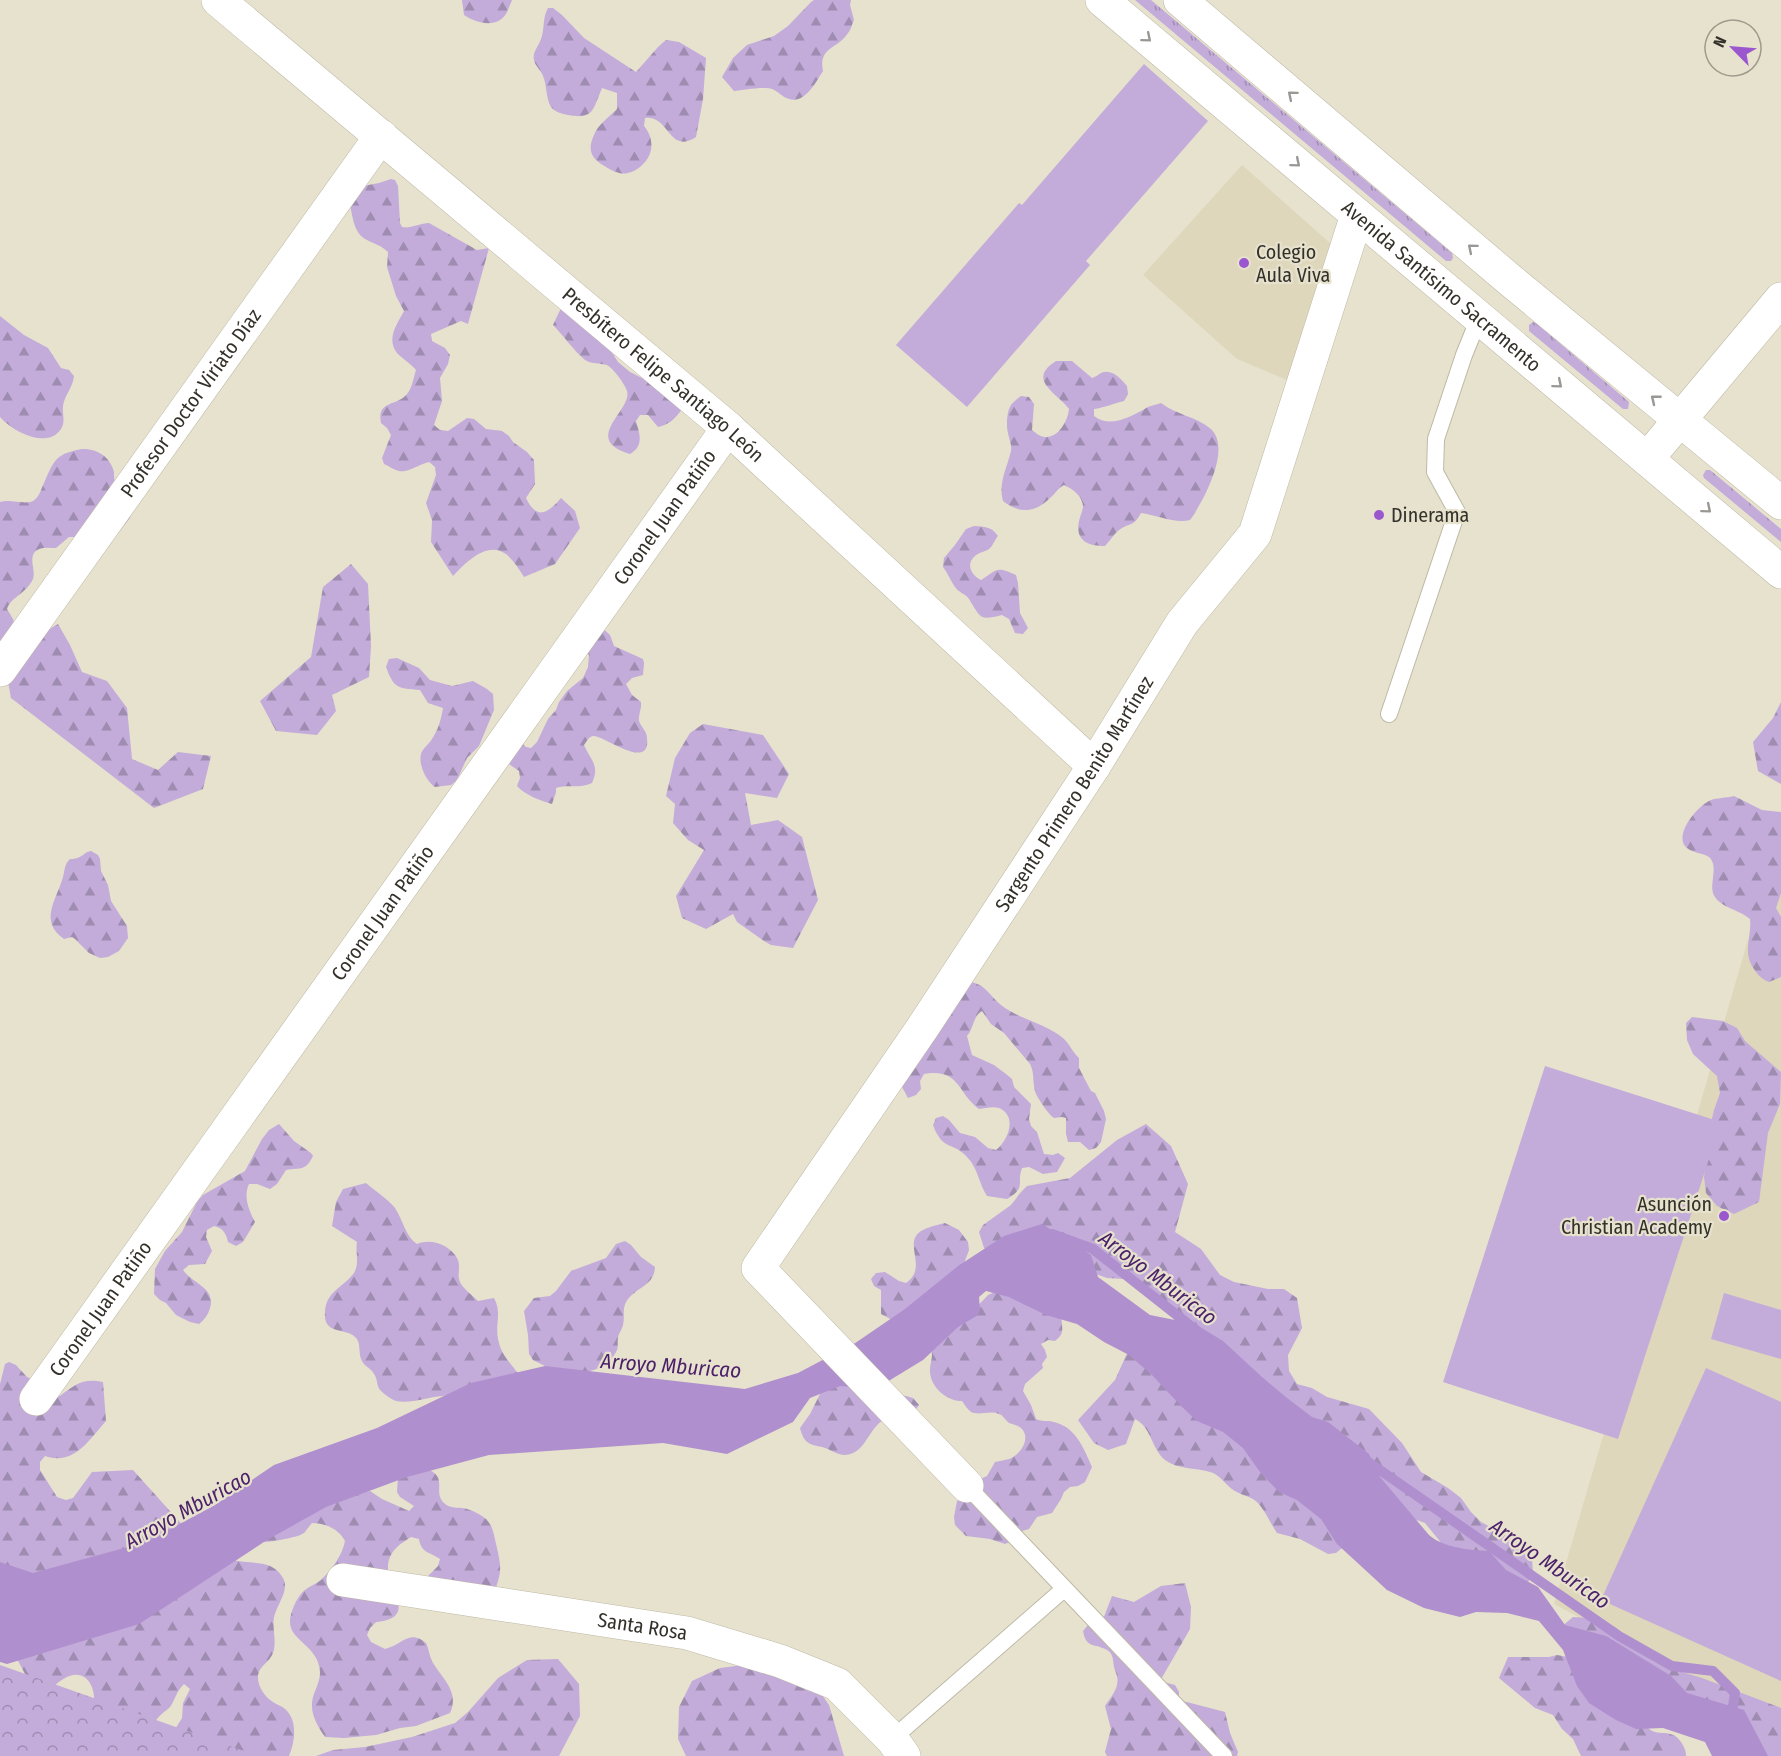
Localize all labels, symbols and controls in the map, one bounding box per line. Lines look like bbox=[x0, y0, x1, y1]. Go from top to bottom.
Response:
north arrow bbox=[1703, 18, 1763, 78]
one-way arrow bbox=[1140, 30, 1151, 41]
text: N bbox=[1709, 34, 1730, 50]
one-way arrow bbox=[1288, 91, 1299, 102]
one-way arrow bbox=[1289, 156, 1300, 167]
street label: Avenida Santísimo Sacramento bbox=[1337, 195, 1546, 377]
place label: Colegio Aula Viva bbox=[1256, 240, 1330, 287]
one-way arrow bbox=[1468, 244, 1479, 255]
marker: Colegio Aula Viva bbox=[1237, 256, 1251, 270]
street label: Presbítero Felipe Santiago León bbox=[558, 282, 769, 467]
street label: Profesor Doctor Viriato Díaz bbox=[115, 304, 266, 502]
one-way arrow bbox=[1551, 377, 1562, 388]
one-way arrow bbox=[1651, 395, 1662, 406]
street label: Coronel Juan Patiño bbox=[608, 445, 721, 589]
one-way arrow bbox=[1700, 502, 1711, 513]
place label: Dinerama bbox=[1391, 503, 1469, 527]
marker: Dinerama bbox=[1372, 508, 1386, 522]
street label: Sargento Primero Benito Martínez bbox=[990, 671, 1159, 916]
street label: Coronel Juan Patiño bbox=[326, 840, 439, 985]
place label: Asunción Christian Academy bbox=[1561, 1192, 1712, 1239]
marker: Asunción Christian Academy bbox=[1717, 1209, 1731, 1223]
water label: Arroyo Mburicao bbox=[1093, 1225, 1222, 1331]
street label: Coronel Juan Patiño bbox=[44, 1236, 157, 1381]
water label: Arroyo Mburicao bbox=[599, 1348, 742, 1384]
water label: Arroyo Mburicao bbox=[119, 1464, 256, 1555]
water label: Arroyo Mburicao bbox=[1484, 1512, 1615, 1615]
street label: Santa Rosa bbox=[596, 1607, 689, 1645]

